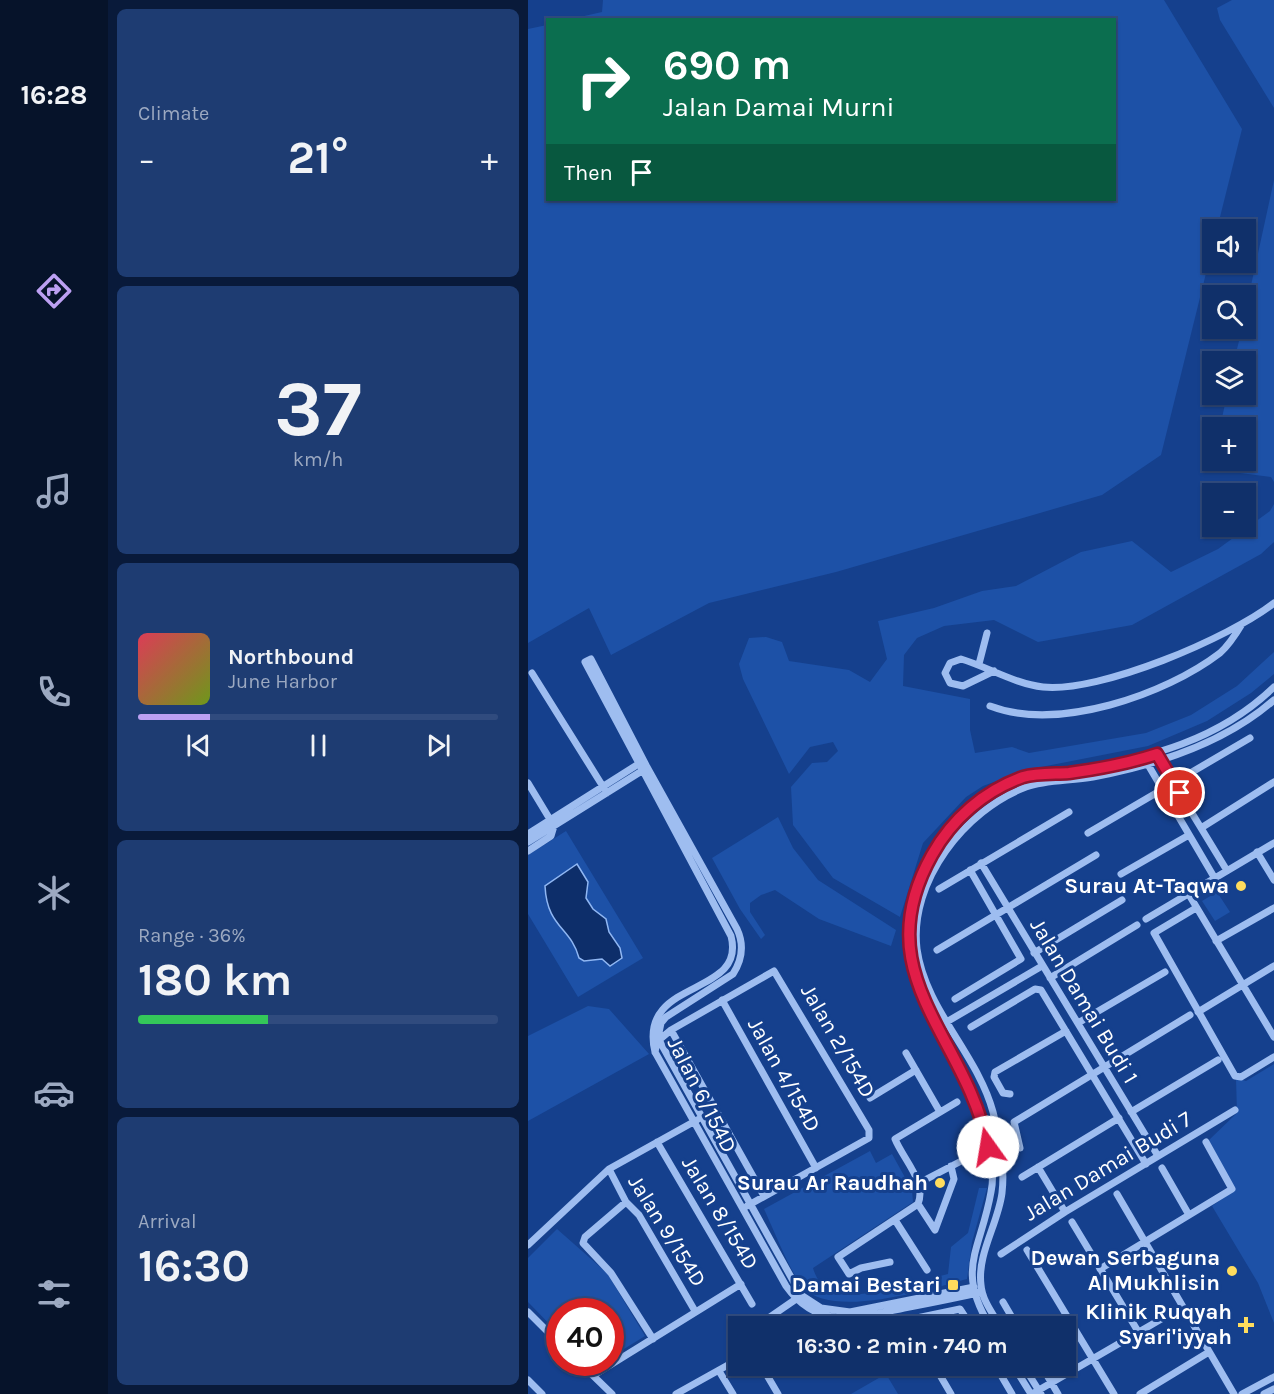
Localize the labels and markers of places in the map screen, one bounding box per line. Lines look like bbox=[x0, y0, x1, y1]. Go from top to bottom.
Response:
pin bbox=[1154, 767, 1205, 818]
place label: Surau At-Taqwa bbox=[1064, 873, 1229, 899]
marker: Surau At-Taqwa bbox=[1234, 879, 1248, 893]
place label: Surau Ar Raudhah bbox=[737, 1170, 928, 1196]
marker: Surau Ar Raudhah bbox=[933, 1176, 947, 1190]
place label: Dewan Serbaguna Al Mukhlisin bbox=[1031, 1245, 1220, 1296]
marker: Dewan Serbaguna Al Mukhlisin bbox=[1225, 1264, 1239, 1278]
place label: Damai Bestari bbox=[792, 1272, 941, 1298]
marker: Damai Bestari bbox=[946, 1278, 960, 1292]
place label: Klinik Ruqyah Syari'iyyah bbox=[1085, 1299, 1232, 1350]
marker: Klinik Ruqyah Syari'iyyah bbox=[1237, 1316, 1255, 1334]

